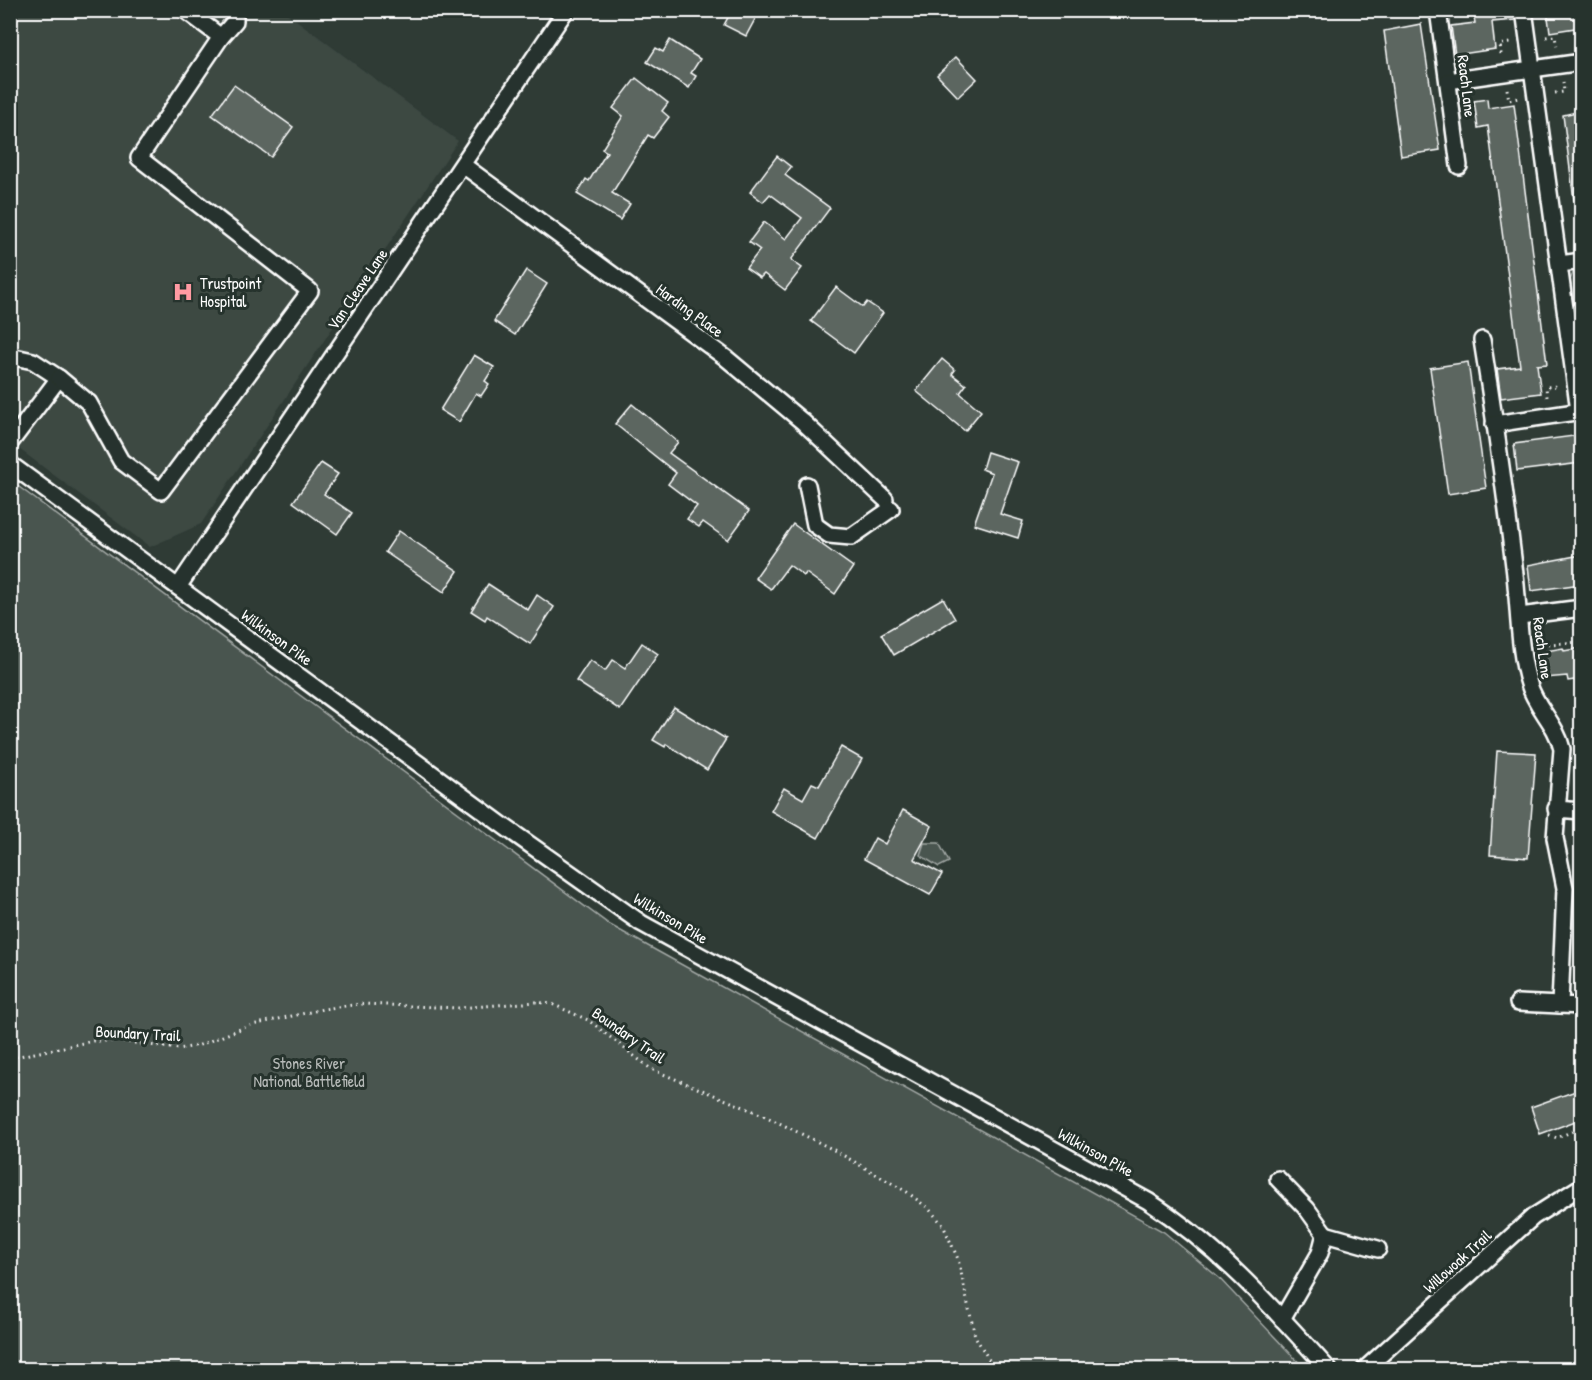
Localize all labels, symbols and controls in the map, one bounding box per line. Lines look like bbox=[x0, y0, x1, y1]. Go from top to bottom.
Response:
street label: Reach Lane bbox=[1452, 54, 1482, 119]
street label: Van Cleave Lane bbox=[322, 243, 393, 334]
place label: Trustpoint Hospital bbox=[200, 272, 262, 312]
street label: Harding Place bbox=[652, 278, 729, 342]
hospital icon: Trustpoint Hospital bbox=[171, 280, 195, 304]
street label: Wilkinson Pike bbox=[237, 604, 318, 671]
street label: Reach Lane bbox=[1528, 616, 1558, 681]
street label: Wilkinson Pike bbox=[630, 887, 713, 949]
street label: Boundary Trail bbox=[588, 1002, 671, 1069]
street label: Boundary Trail bbox=[95, 1020, 182, 1046]
park label: Stones River National Battlefield bbox=[253, 1052, 365, 1092]
street label: Wilkinson Pike bbox=[1054, 1122, 1138, 1182]
street label: Willowoak Trail bbox=[1418, 1224, 1496, 1298]

